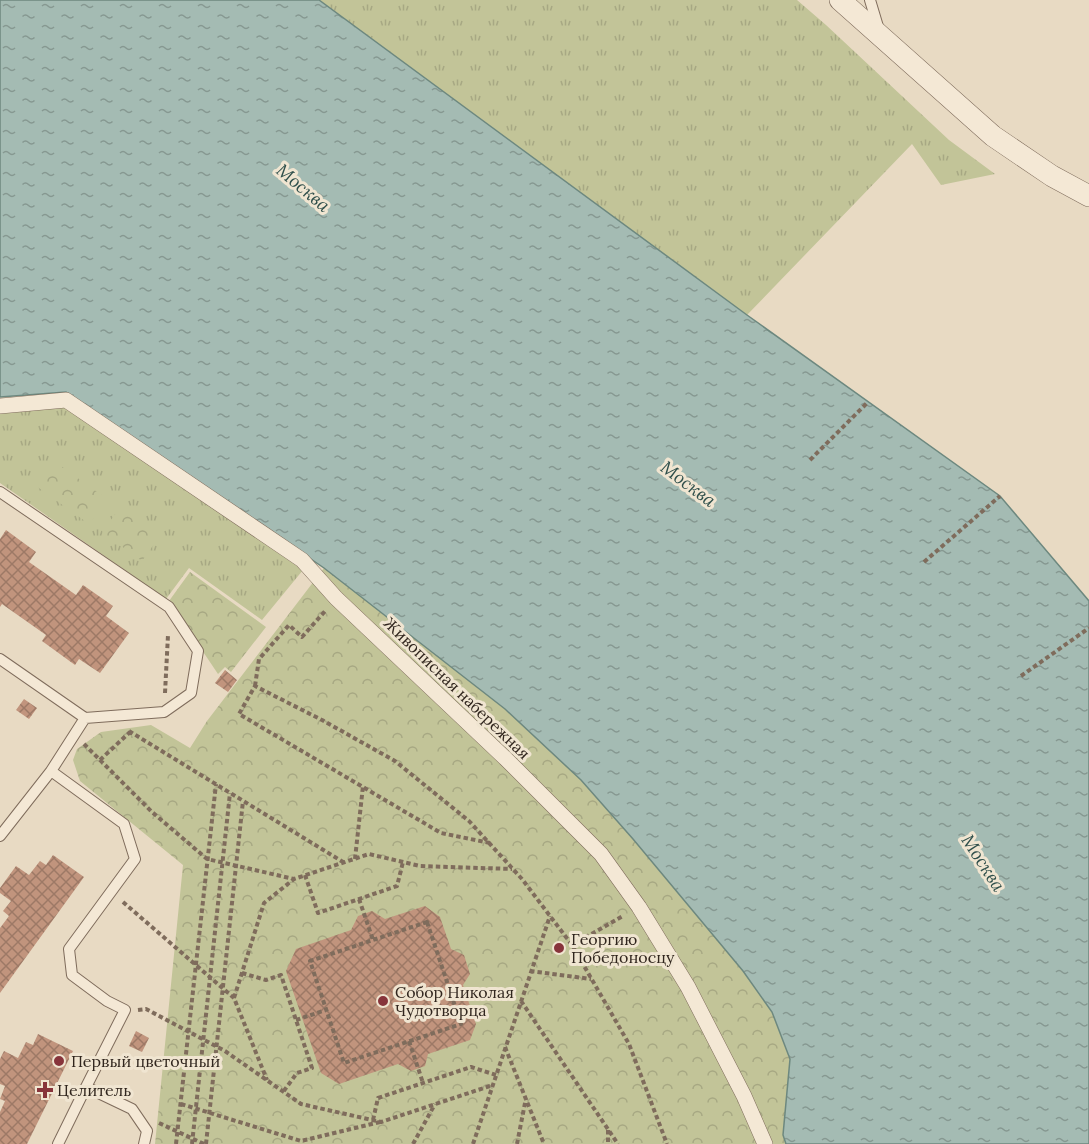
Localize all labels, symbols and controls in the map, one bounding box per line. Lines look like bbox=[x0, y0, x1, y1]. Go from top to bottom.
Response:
water label: Москва bbox=[272, 159, 335, 217]
water label: Москва bbox=[656, 455, 720, 512]
street label: Живописная набережная bbox=[380, 613, 534, 763]
water label: Москва bbox=[957, 830, 1010, 896]
place label: Георгию Победоносцу bbox=[571, 929, 675, 967]
marker: Георгию Победоносцу bbox=[552, 941, 566, 955]
place label: Собор Николая Чудотворца bbox=[395, 982, 514, 1020]
marker: Собор Николая Чудотворца bbox=[376, 994, 390, 1008]
place label: Первый цветочный bbox=[71, 1051, 220, 1071]
marker: Первый цветочный bbox=[52, 1054, 66, 1068]
place label: Целитель bbox=[57, 1080, 131, 1100]
marker: Целитель bbox=[38, 1083, 52, 1097]

